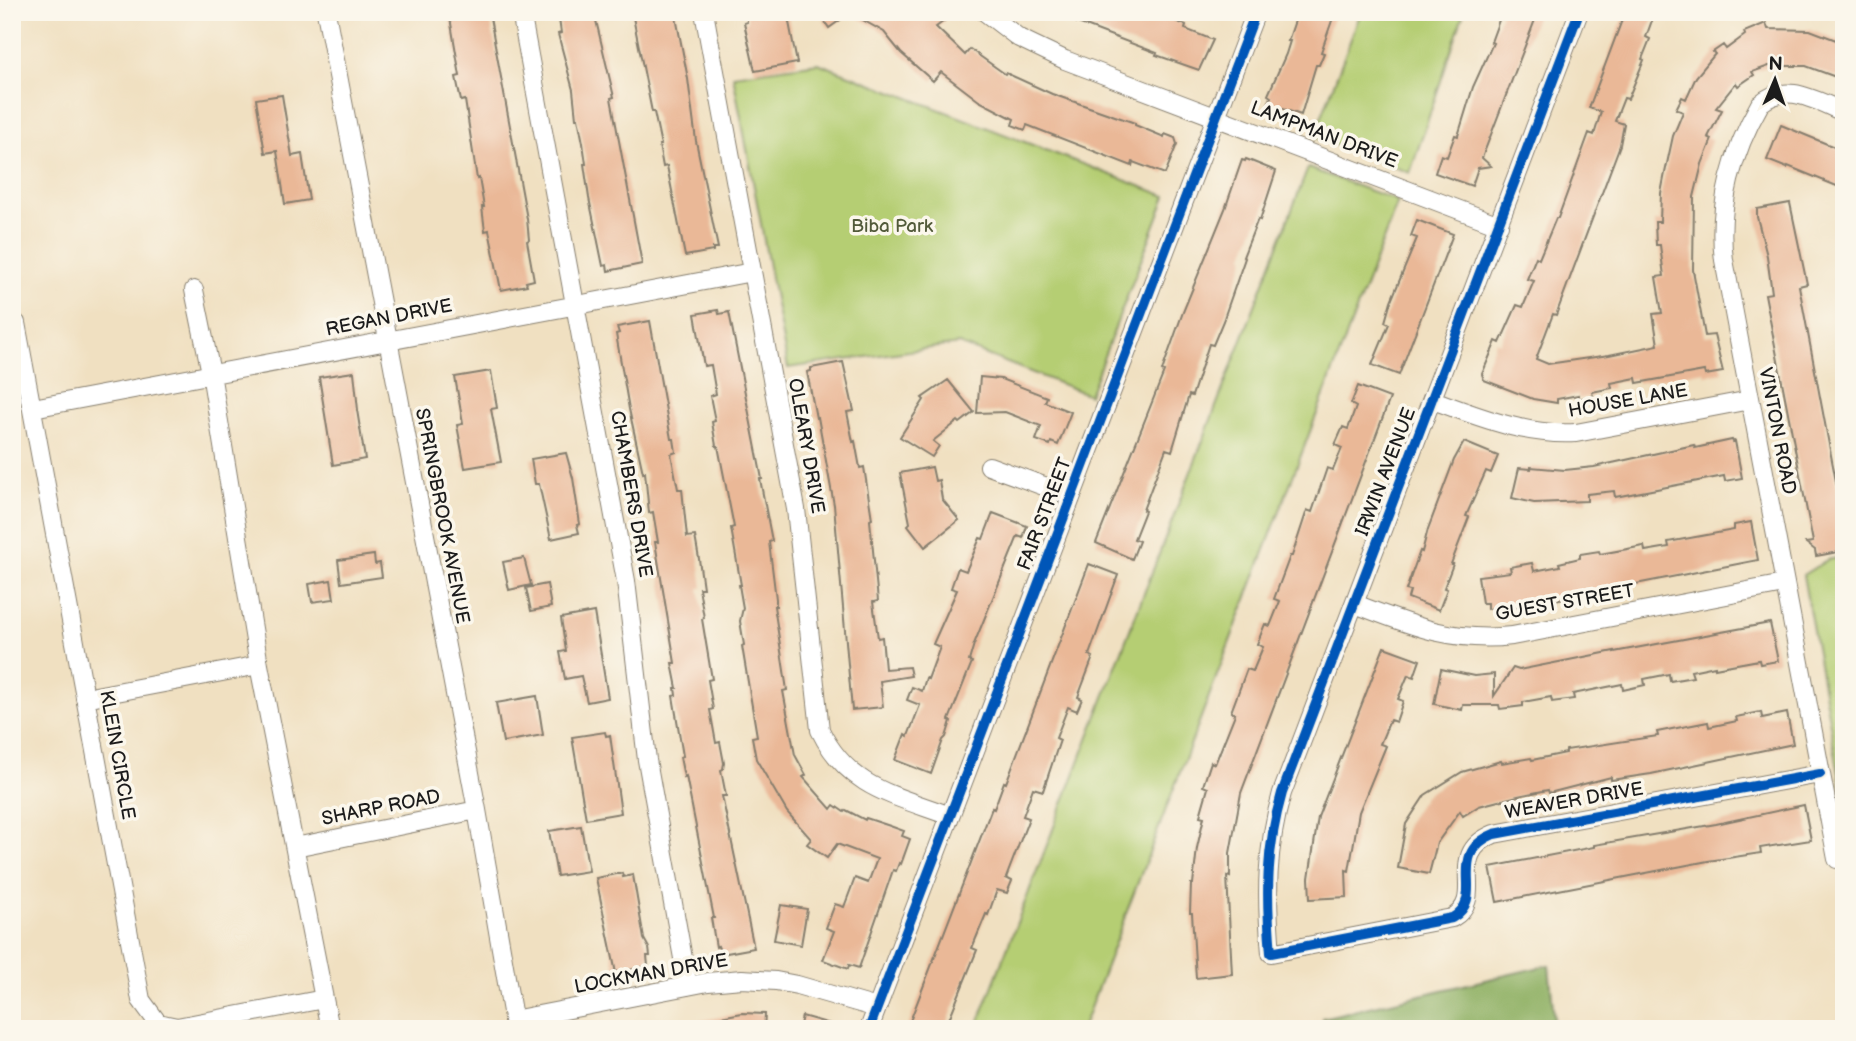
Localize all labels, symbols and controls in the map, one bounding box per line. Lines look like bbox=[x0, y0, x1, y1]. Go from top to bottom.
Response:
north arrow bbox=[1741, 46, 1811, 116]
text: N bbox=[1768, 53, 1783, 76]
street label: LAMPMAN DRIVE bbox=[1247, 96, 1401, 174]
park label: Biba Park bbox=[851, 215, 934, 238]
street label: REGAN DRIVE bbox=[324, 294, 454, 342]
street label: VINTON ROAD bbox=[1753, 366, 1801, 497]
street label: OLEARY DRIVE bbox=[783, 377, 829, 515]
street label: HOUSE LANE bbox=[1567, 379, 1689, 423]
street label: IRWIN AVENUE bbox=[1351, 405, 1421, 539]
street label: SPRINGBROOK AVENUE bbox=[410, 406, 474, 626]
street label: CHAMBERS DRIVE bbox=[605, 409, 657, 579]
street label: FAIR STREET bbox=[1013, 454, 1077, 574]
street label: GUEST STREET bbox=[1494, 579, 1637, 627]
street label: KLEIN CIRCLE bbox=[94, 689, 140, 821]
street label: WEAVER DRIVE bbox=[1503, 777, 1645, 825]
street label: SHARP ROAD bbox=[320, 785, 442, 831]
street label: LOCKMAN DRIVE bbox=[572, 949, 730, 999]

